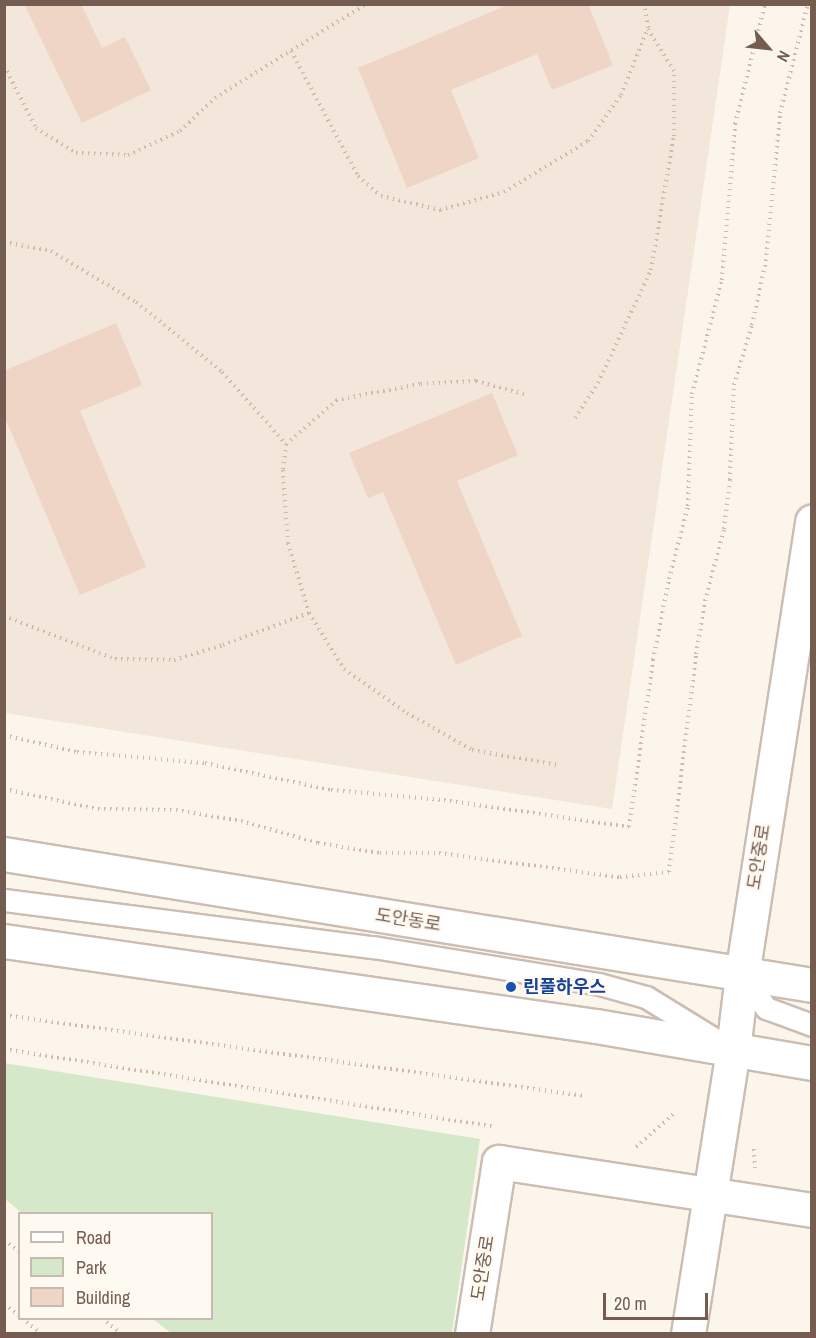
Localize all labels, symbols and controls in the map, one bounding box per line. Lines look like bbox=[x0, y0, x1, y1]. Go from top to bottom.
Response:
north arrow bbox=[738, 18, 798, 78]
text: N bbox=[772, 47, 796, 66]
street label: 도안중로 bbox=[743, 823, 775, 891]
street label: 도안동로 bbox=[374, 904, 442, 936]
place label: 린풀하우스 bbox=[523, 976, 606, 998]
marker: 린풀하우스 bbox=[504, 980, 518, 994]
legend bbox=[18, 1212, 213, 1320]
text: Road bbox=[76, 1225, 111, 1250]
street label: 도안중로 bbox=[467, 1234, 499, 1302]
text: Park bbox=[76, 1255, 106, 1280]
scale bar bbox=[606, 1281, 711, 1319]
text: Building bbox=[76, 1285, 130, 1310]
text: 20 m bbox=[614, 1291, 647, 1316]

